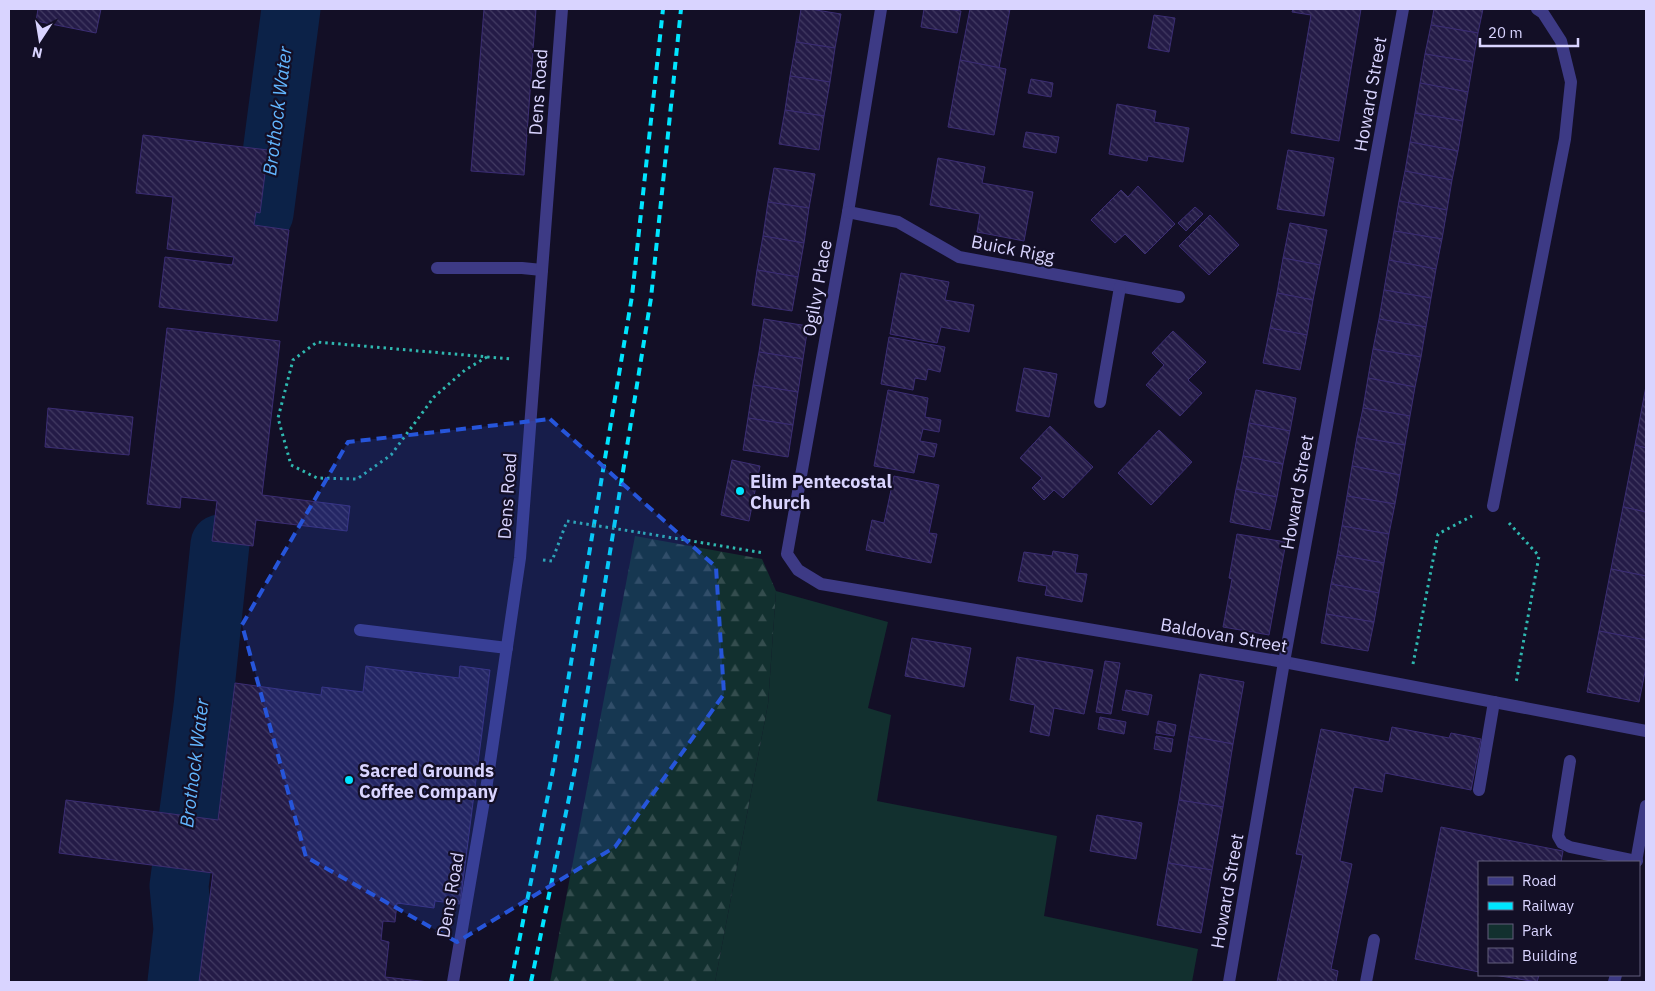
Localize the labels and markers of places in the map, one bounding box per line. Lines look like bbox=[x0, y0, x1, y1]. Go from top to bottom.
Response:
place label: Elim Pentecostal Church bbox=[750, 470, 893, 514]
marker: Elim Pentecostal Church bbox=[734, 485, 746, 497]
place label: Sacred Grounds Coffee Company bbox=[359, 759, 498, 803]
marker: Sacred Grounds Coffee Company bbox=[343, 774, 355, 786]

